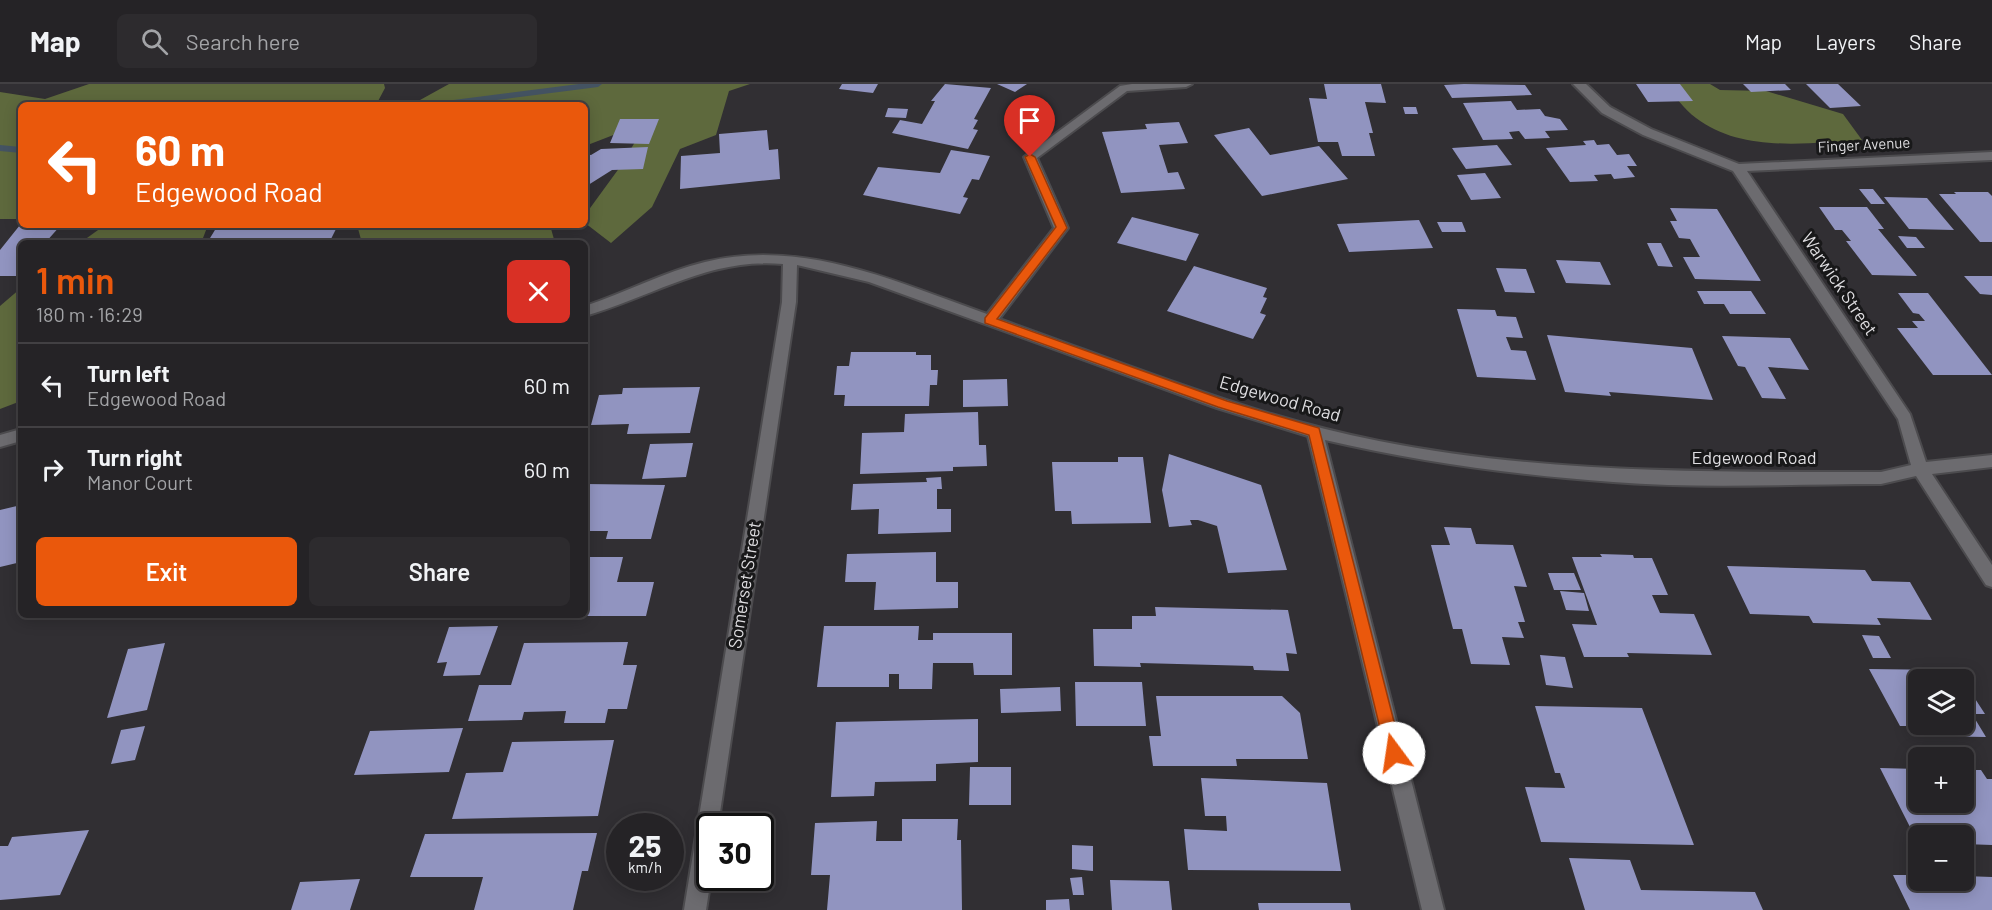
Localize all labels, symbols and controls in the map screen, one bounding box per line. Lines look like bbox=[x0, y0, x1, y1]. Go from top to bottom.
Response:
search box bbox=[117, 14, 537, 68]
text: Map bbox=[30, 24, 81, 58]
icon: search bbox=[138, 25, 171, 58]
text: Search here bbox=[186, 28, 300, 54]
text: Map bbox=[1745, 29, 1782, 54]
text: Layers bbox=[1815, 29, 1876, 54]
text: Share bbox=[1909, 29, 1962, 54]
pin bbox=[1004, 95, 1055, 157]
icon: arrive bbox=[1013, 104, 1046, 137]
text: 60 m bbox=[135, 124, 225, 174]
icon: left bbox=[36, 126, 114, 204]
street label: Finger Avenue bbox=[1817, 133, 1911, 155]
text: Edgewood Road bbox=[135, 175, 323, 207]
street label: Warwick Street bbox=[1797, 228, 1882, 339]
text: 1 min bbox=[36, 258, 115, 301]
button: close bbox=[507, 260, 570, 323]
text: 180 m · 16:29 bbox=[36, 302, 143, 326]
text: Turn left bbox=[87, 360, 170, 386]
icon: left bbox=[36, 369, 69, 402]
street label: Edgewood Road bbox=[1217, 370, 1343, 426]
text: 60 m bbox=[524, 372, 570, 398]
text: Edgewood Road bbox=[87, 386, 226, 410]
text: Turn right bbox=[87, 444, 182, 470]
street label: Edgewood Road bbox=[1691, 446, 1817, 468]
icon: right bbox=[36, 453, 69, 486]
text: 60 m bbox=[524, 456, 570, 482]
text: Manor Court bbox=[87, 470, 193, 494]
street label: Somerset Street bbox=[723, 520, 765, 650]
button: Exit bbox=[36, 537, 297, 606]
button: Share bbox=[309, 537, 570, 606]
map controls bbox=[1908, 669, 1974, 891]
button: layers bbox=[1908, 669, 1974, 735]
position arrow bbox=[1362, 721, 1426, 785]
button: + bbox=[1908, 747, 1974, 813]
speed limit sign: 30 bbox=[696, 813, 774, 891]
button: − bbox=[1908, 825, 1974, 891]
text: 25 bbox=[629, 827, 661, 863]
text: km/h bbox=[628, 858, 662, 876]

